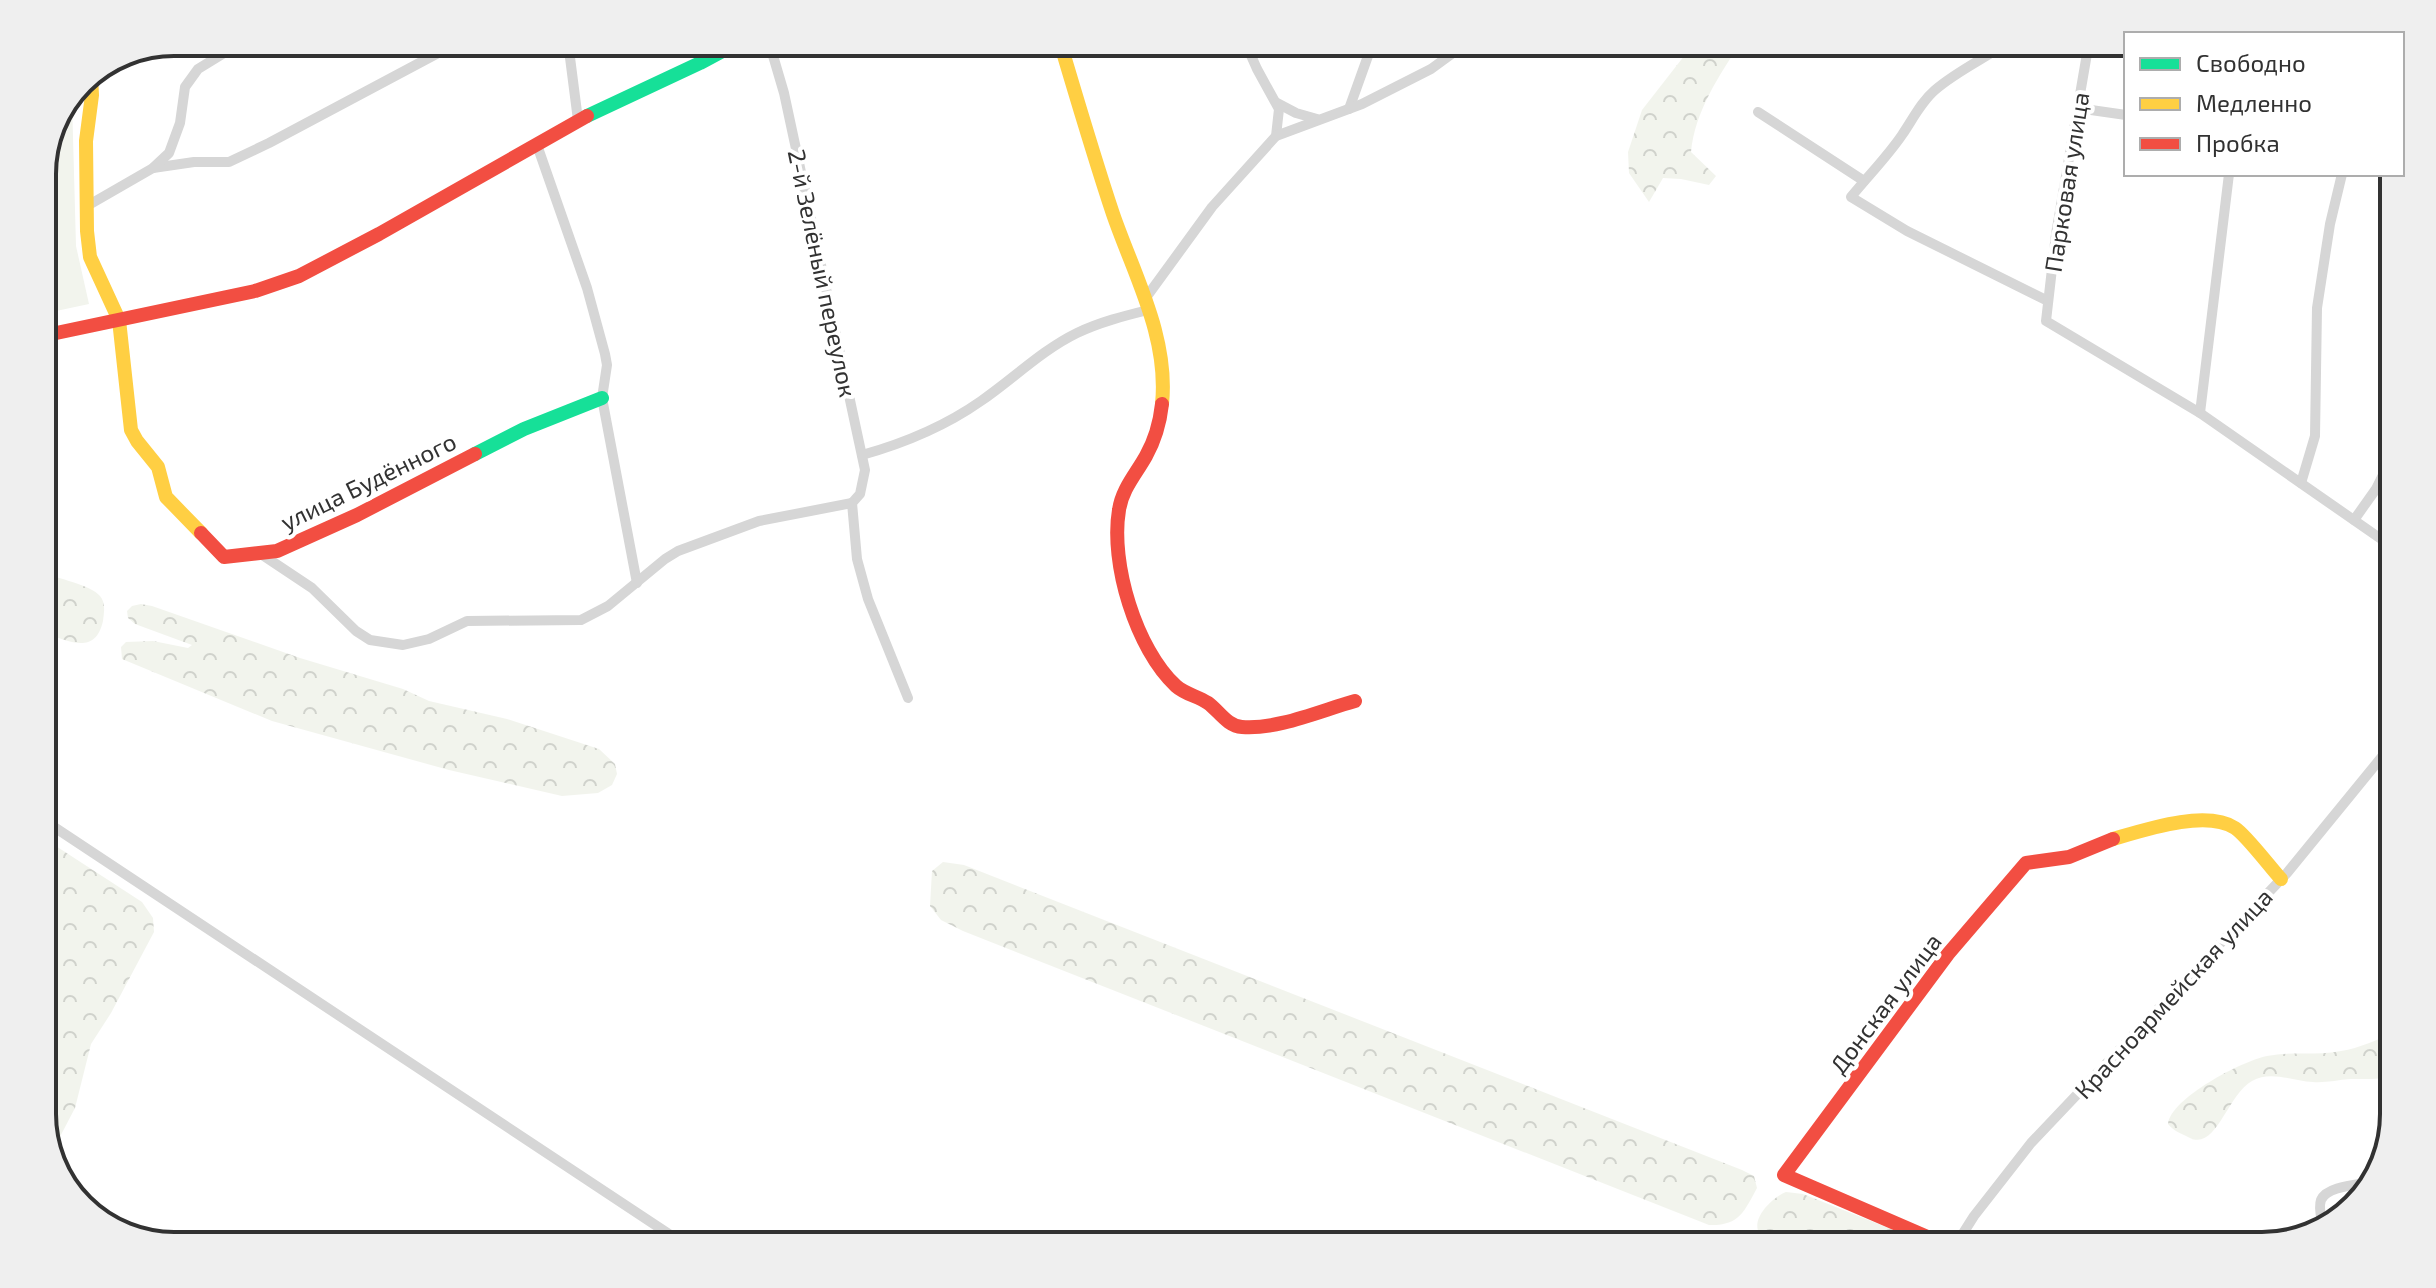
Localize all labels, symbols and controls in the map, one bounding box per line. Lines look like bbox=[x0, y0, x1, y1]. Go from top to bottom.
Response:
legend bbox=[2124, 32, 2404, 176]
text: Свободно bbox=[2196, 48, 2306, 77]
text: Медленно bbox=[2196, 88, 2312, 117]
street label: Парковая улица bbox=[2037, 90, 2096, 274]
text: Пробка bbox=[2196, 128, 2280, 157]
street label: 2-й Зелёный переулок bbox=[782, 146, 863, 400]
street label: улица Будённого bbox=[276, 426, 461, 537]
street label: Красноармейская улица bbox=[2068, 882, 2279, 1105]
street label: Донская улица bbox=[1823, 927, 1948, 1079]

